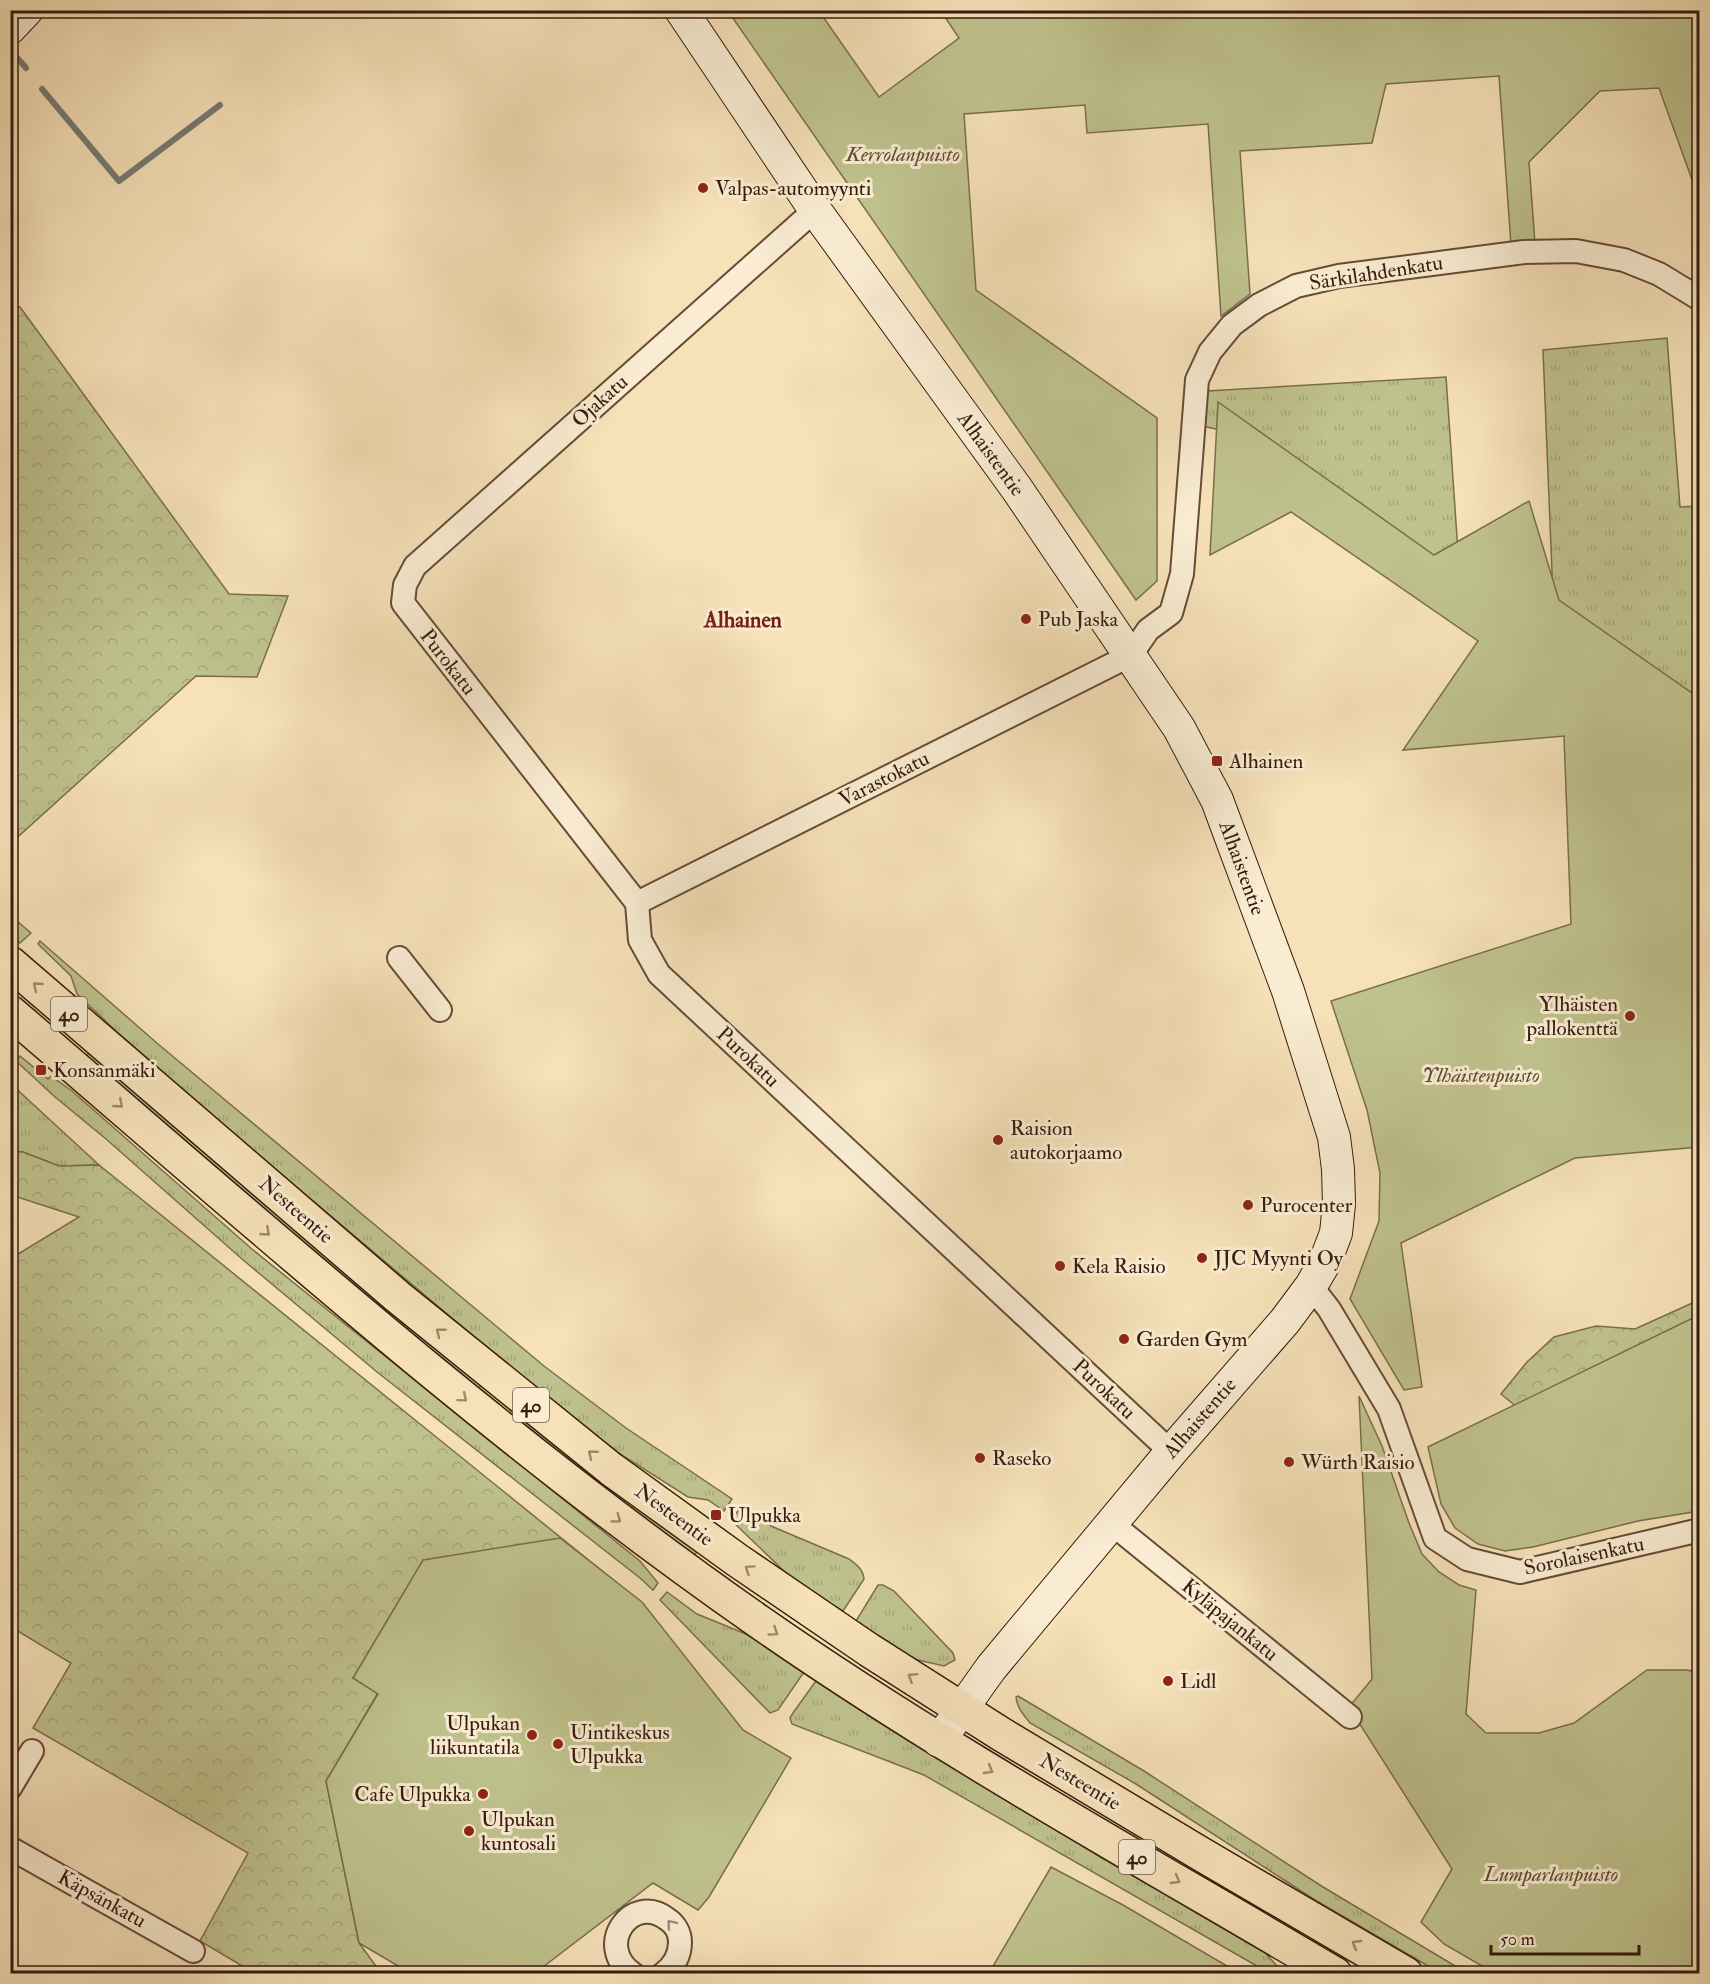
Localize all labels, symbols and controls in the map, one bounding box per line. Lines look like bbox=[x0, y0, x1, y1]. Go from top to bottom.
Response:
park label: Kerrolanpuisto bbox=[845, 141, 960, 168]
place label: Valpas-automyynti bbox=[715, 175, 872, 202]
marker: Valpas-automyynti bbox=[696, 181, 710, 195]
street label: Särkilahdenkatu bbox=[1307, 249, 1445, 297]
street label: Ojakatu bbox=[566, 369, 634, 433]
street label: Alhaistentie bbox=[951, 405, 1031, 502]
district label: Alhainen bbox=[703, 606, 783, 634]
place label: Pub Jaska bbox=[1038, 606, 1119, 633]
marker: Pub Jaska bbox=[1019, 612, 1033, 626]
street label: Purokatu bbox=[414, 623, 482, 701]
street label: Varastokatu bbox=[834, 745, 934, 813]
place label: Alhainen bbox=[1228, 748, 1304, 775]
marker: Alhainen bbox=[1210, 754, 1224, 768]
street label: Alhaistentie bbox=[1212, 816, 1272, 919]
one-way arrow bbox=[33, 982, 44, 993]
place label: Ylhäisten pallokenttä bbox=[1526, 991, 1618, 1042]
road number: 40 bbox=[51, 997, 87, 1031]
marker: Ylhäisten pallokenttä bbox=[1623, 1009, 1637, 1023]
street label: Purokatu bbox=[711, 1021, 785, 1093]
place label: Konsanmäki bbox=[53, 1057, 156, 1084]
park label: Ylhäistenpuisto bbox=[1422, 1062, 1540, 1089]
marker: Konsanmäki bbox=[34, 1063, 48, 1077]
one-way arrow bbox=[112, 1097, 123, 1108]
place label: Raision autokorjaamo bbox=[1010, 1115, 1122, 1166]
marker: Raision autokorjaamo bbox=[991, 1133, 1005, 1147]
street label: Nesteentie bbox=[253, 1170, 339, 1250]
place label: Purocenter bbox=[1260, 1192, 1353, 1219]
marker: Purocenter bbox=[1241, 1198, 1255, 1212]
one-way arrow bbox=[259, 1224, 270, 1235]
place label: JJC Myynti Oy bbox=[1213, 1245, 1344, 1272]
marker: JJC Myynti Oy bbox=[1195, 1251, 1209, 1265]
place label: Kela Raisio bbox=[1072, 1253, 1166, 1280]
marker: Kela Raisio bbox=[1053, 1259, 1067, 1273]
place label: Garden Gym bbox=[1136, 1326, 1248, 1353]
one-way arrow bbox=[436, 1328, 447, 1339]
marker: Garden Gym bbox=[1117, 1332, 1131, 1346]
street label: Purokatu bbox=[1067, 1353, 1141, 1425]
street label: Alhaistentie bbox=[1157, 1372, 1243, 1465]
road number: 40 bbox=[513, 1388, 549, 1422]
one-way arrow bbox=[457, 1391, 468, 1402]
place label: Raseko bbox=[992, 1445, 1051, 1472]
place label: Würth Raisio bbox=[1300, 1449, 1415, 1476]
one-way arrow bbox=[588, 1450, 599, 1461]
marker: Raseko bbox=[973, 1451, 987, 1465]
marker: Würth Raisio bbox=[1282, 1455, 1296, 1469]
street label: Nesteentie bbox=[629, 1477, 719, 1553]
place label: Ulpukka bbox=[728, 1502, 801, 1529]
marker: Ulpukka bbox=[709, 1508, 723, 1522]
one-way arrow bbox=[610, 1512, 621, 1523]
street label: Sorolaisenkatu bbox=[1521, 1530, 1647, 1582]
one-way arrow bbox=[745, 1565, 756, 1576]
street label: Kyläpajankatu bbox=[1176, 1573, 1284, 1667]
one-way arrow bbox=[767, 1625, 778, 1636]
place label: Lidl bbox=[1180, 1668, 1217, 1695]
one-way arrow bbox=[908, 1672, 918, 1684]
marker: Lidl bbox=[1161, 1674, 1175, 1688]
place label: Ulpukan liikuntatila bbox=[430, 1710, 520, 1761]
place label: Uintikeskus Ulpukka bbox=[570, 1719, 670, 1770]
marker: Ulpukan liikuntatila bbox=[525, 1728, 539, 1742]
marker: Uintikeskus Ulpukka bbox=[551, 1737, 565, 1751]
street label: Nesteentie bbox=[1034, 1747, 1126, 1817]
one-way arrow bbox=[983, 1763, 993, 1775]
place label: Cafe Ulpukka bbox=[354, 1781, 471, 1808]
marker: Cafe Ulpukka bbox=[476, 1787, 490, 1801]
place label: Ulpukan kuntosali bbox=[481, 1806, 557, 1857]
marker: Ulpukan kuntosali bbox=[462, 1824, 476, 1838]
road number: 40 bbox=[1119, 1840, 1155, 1874]
park label: Lumparlanpuisto bbox=[1483, 1861, 1618, 1888]
street label: Käpsänkatu bbox=[53, 1864, 151, 1934]
one-way arrow bbox=[1169, 1873, 1180, 1884]
scale bar bbox=[1491, 1918, 1640, 1956]
one-way arrow bbox=[667, 1921, 678, 1931]
text: 50 m bbox=[1500, 1928, 1535, 1951]
one-way arrow bbox=[1351, 1940, 1362, 1951]

